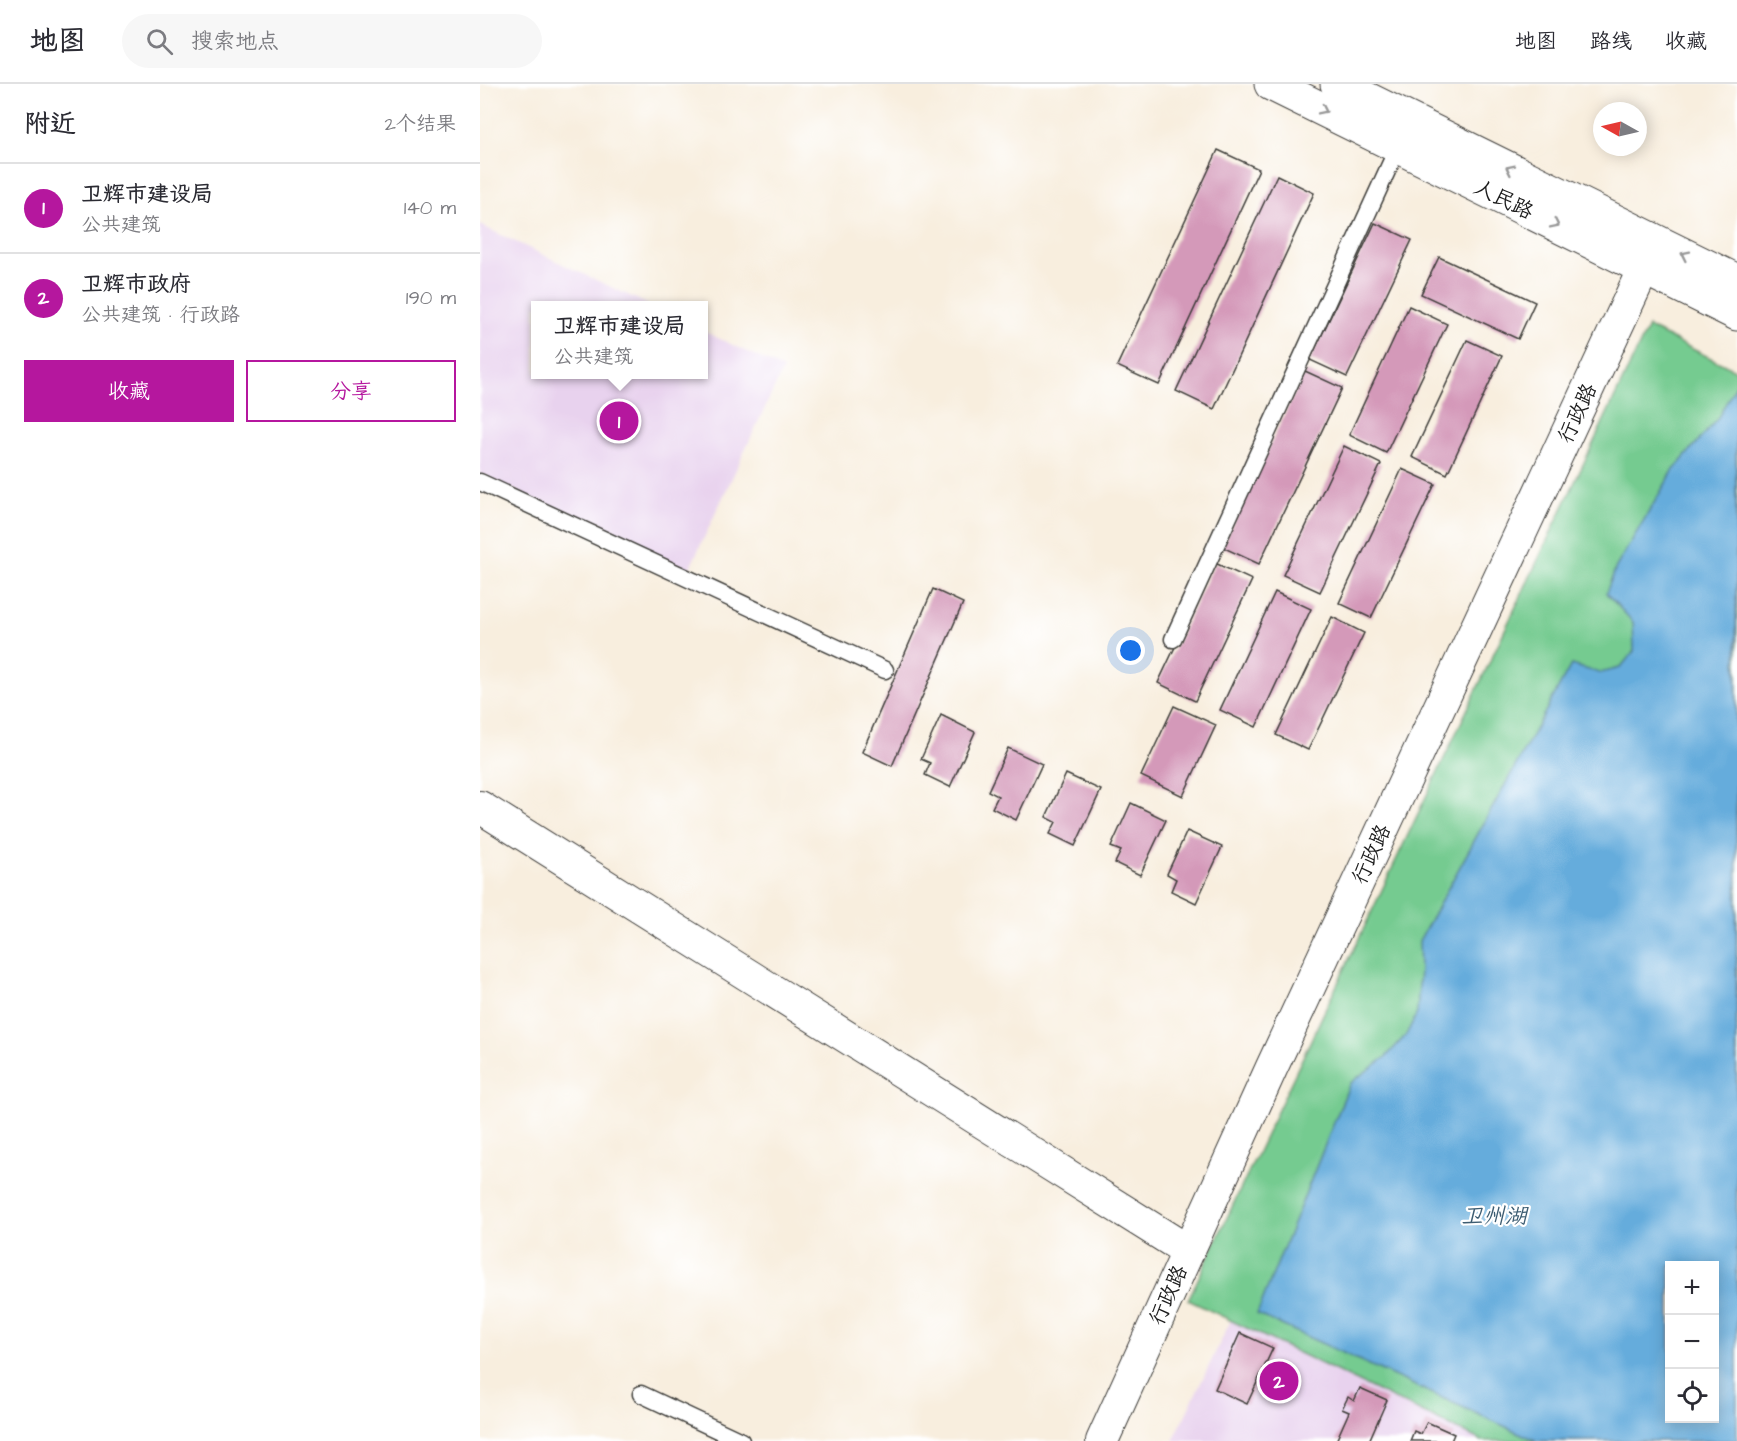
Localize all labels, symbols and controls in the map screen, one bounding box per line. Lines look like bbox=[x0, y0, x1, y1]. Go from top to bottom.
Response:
search box bbox=[122, 14, 542, 68]
text: 地图 bbox=[30, 22, 86, 61]
icon: search bbox=[143, 25, 176, 58]
text: 搜索地点 bbox=[191, 26, 279, 57]
text: 地图 bbox=[1515, 27, 1557, 56]
text: 路线 bbox=[1590, 27, 1632, 56]
text: 收藏 bbox=[1665, 27, 1707, 56]
north arrow bbox=[1593, 102, 1647, 156]
one-way arrow bbox=[1317, 103, 1328, 114]
text: 附近 bbox=[24, 106, 76, 142]
text: 2个结果 bbox=[385, 110, 456, 138]
one-way arrow bbox=[1505, 165, 1516, 177]
street label: 人民路 bbox=[1469, 173, 1538, 226]
text: 卫辉市建设局 bbox=[81, 179, 213, 210]
text: 1 bbox=[42, 194, 45, 222]
text: 140 m bbox=[404, 194, 456, 222]
text: 公共建筑 bbox=[81, 211, 161, 239]
one-way arrow bbox=[1548, 217, 1559, 228]
one-way arrow bbox=[1680, 251, 1691, 263]
text: 卫辉市政府 bbox=[81, 269, 191, 300]
text: 2 bbox=[38, 284, 49, 312]
text: 190 m bbox=[406, 284, 456, 312]
text: 公共建筑 · 行政路 bbox=[81, 301, 240, 329]
popup bbox=[531, 301, 708, 379]
text: 卫辉市建设局 bbox=[553, 311, 686, 342]
text: 公共建筑 bbox=[553, 343, 633, 371]
button: 收藏 bbox=[24, 360, 234, 422]
button: 分享 bbox=[246, 360, 456, 422]
street label: 行政路 bbox=[1551, 379, 1604, 448]
pin: 1 bbox=[600, 398, 638, 444]
your location bbox=[1116, 636, 1145, 665]
street label: 行政路 bbox=[1345, 820, 1398, 889]
water label: 卫州湖 bbox=[1461, 1201, 1529, 1232]
street label: 行政路 bbox=[1142, 1261, 1195, 1330]
map controls bbox=[1665, 1261, 1719, 1423]
button: + bbox=[1665, 1261, 1719, 1315]
button: − bbox=[1665, 1315, 1719, 1369]
pin: 2 bbox=[1260, 1358, 1298, 1404]
button: locate bbox=[1665, 1369, 1719, 1423]

